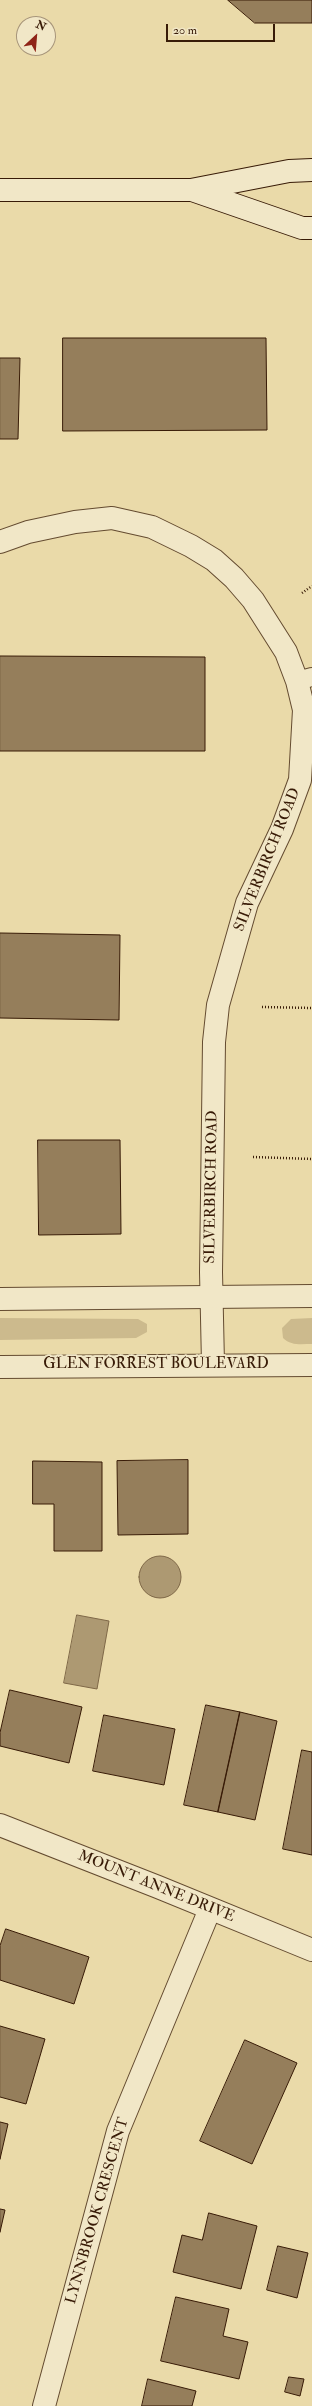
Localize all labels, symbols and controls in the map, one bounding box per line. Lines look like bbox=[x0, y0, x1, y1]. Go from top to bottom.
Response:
north arrow bbox=[16, 16, 56, 56]
scale bar bbox=[168, 16, 277, 42]
text: N bbox=[34, 18, 48, 34]
text: 20 m bbox=[173, 23, 197, 38]
street label: SILVERBIRCH ROAD bbox=[231, 786, 305, 934]
street label: SILVERBIRCH ROAD bbox=[202, 1110, 222, 1264]
street label: GLEN FORREST BOULEVARD bbox=[43, 1356, 269, 1374]
street label: MOUNT ANNE DRIVE bbox=[75, 1847, 237, 1927]
street label: LYNNBROOK CRESCENT bbox=[63, 2116, 133, 2306]

